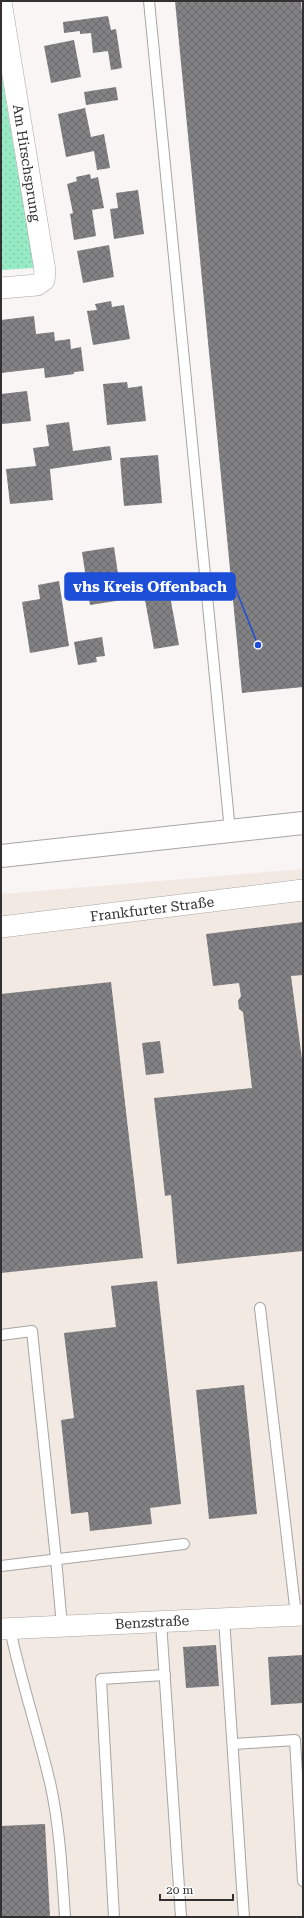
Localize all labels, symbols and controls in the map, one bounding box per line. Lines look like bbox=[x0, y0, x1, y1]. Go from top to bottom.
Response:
street label: Am Hirschsprung bbox=[10, 103, 44, 223]
callout: vhs Kreis Offenbach bbox=[65, 573, 235, 600]
text: vhs Kreis Offenbach bbox=[73, 578, 227, 596]
street label: Frankfurter Straße bbox=[89, 893, 215, 925]
street label: Benzstraße bbox=[114, 1612, 190, 1632]
scale bar bbox=[160, 1876, 233, 1902]
text: 20 m bbox=[166, 1883, 193, 1897]

